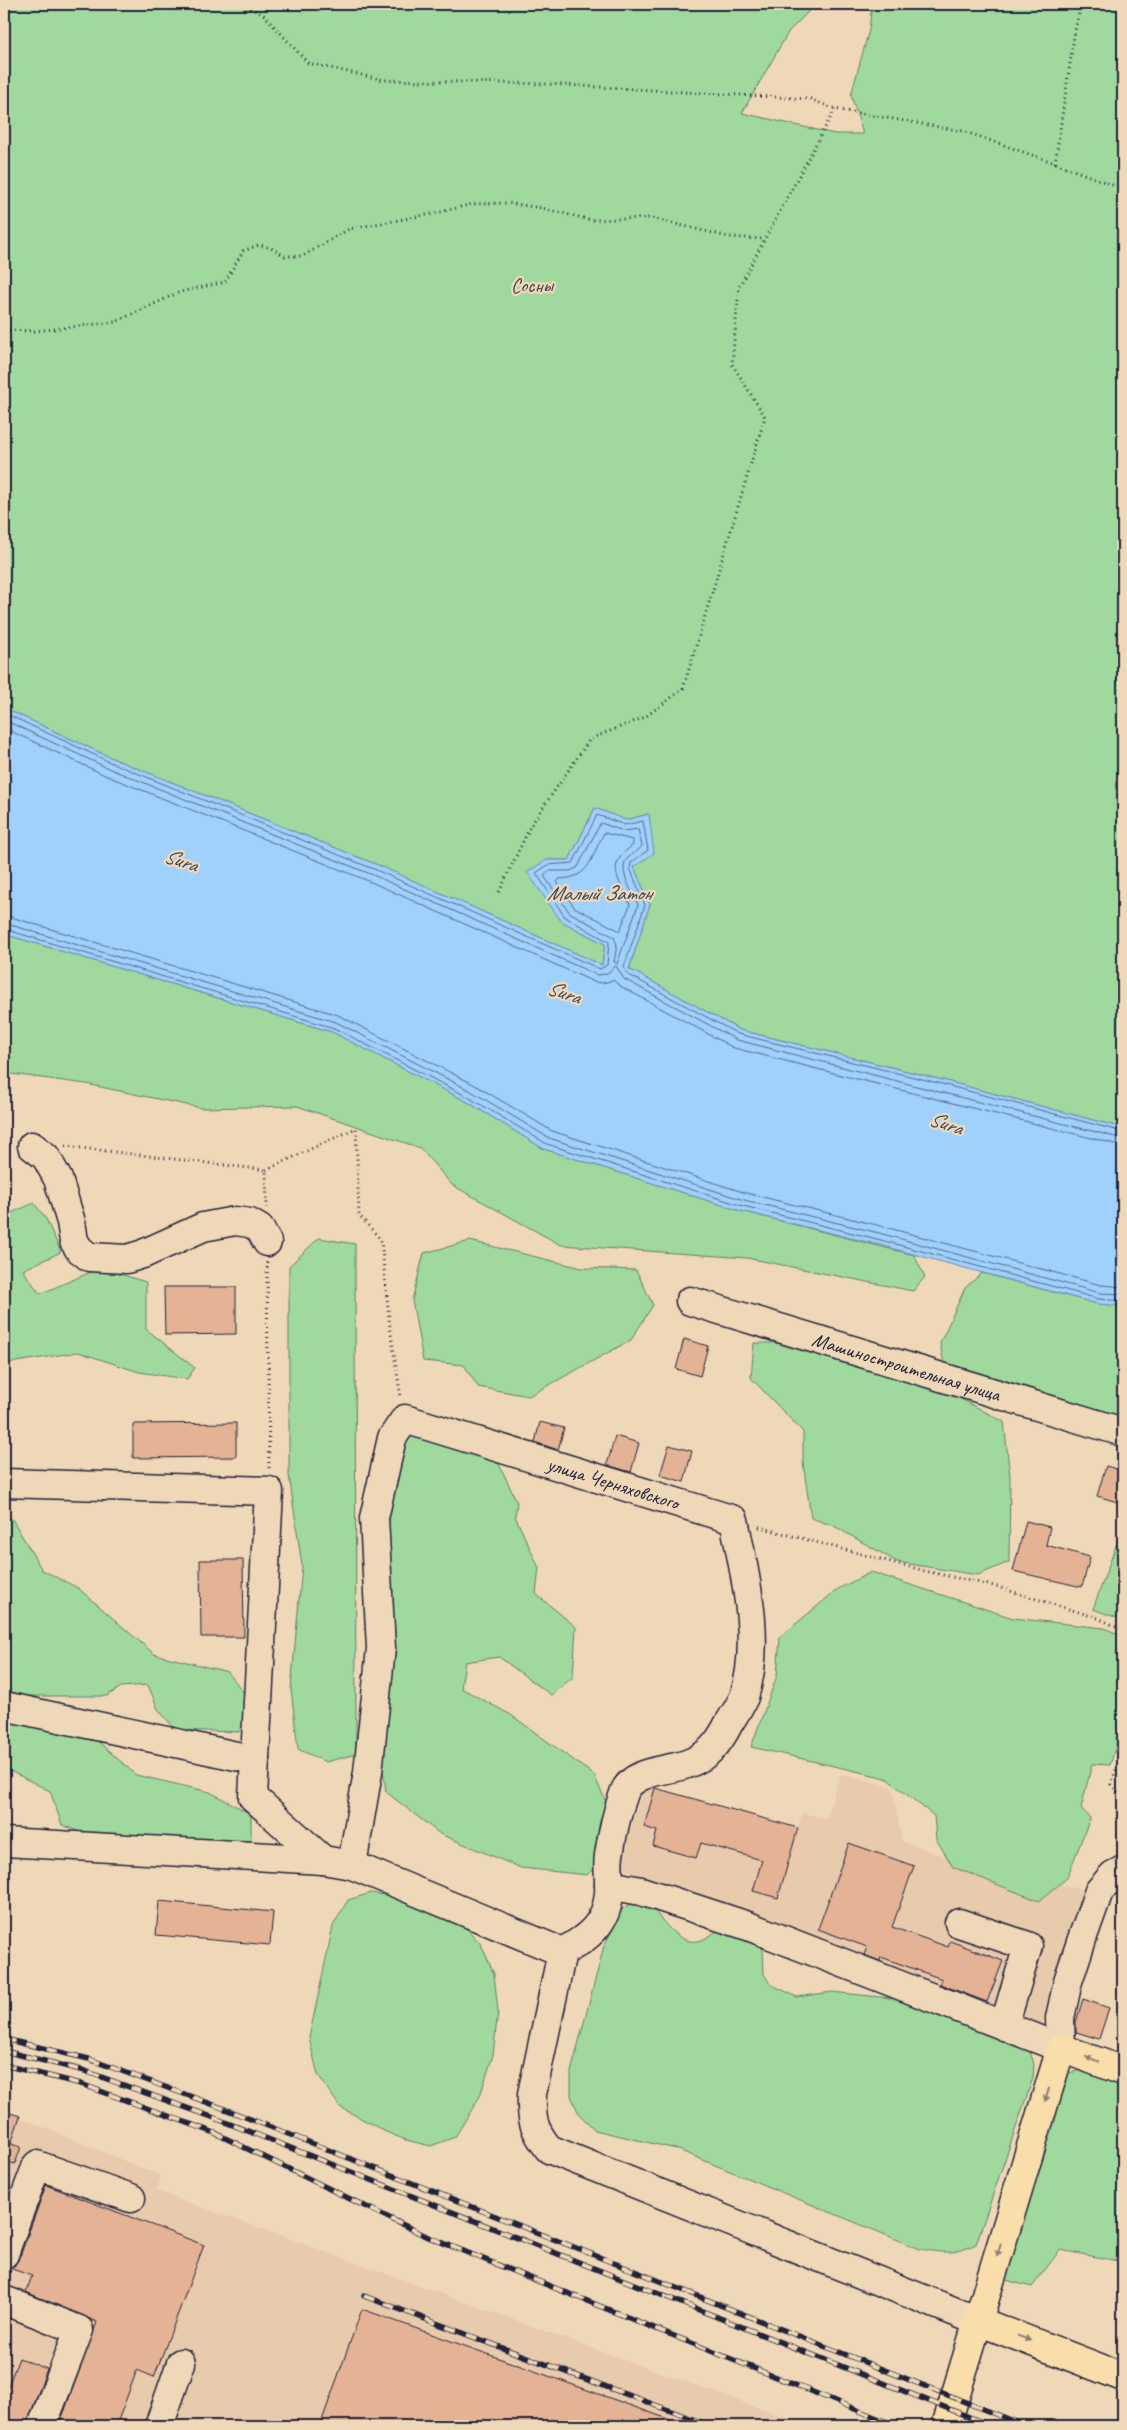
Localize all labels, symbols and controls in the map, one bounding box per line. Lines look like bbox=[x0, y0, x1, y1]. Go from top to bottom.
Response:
park label: Сосны bbox=[511, 273, 554, 298]
water label: Sura bbox=[161, 842, 204, 879]
water label: Малый Затон bbox=[547, 880, 655, 906]
water label: Sura bbox=[544, 974, 587, 1011]
water label: Sura bbox=[926, 1105, 969, 1142]
street label: Машиностроительная улица bbox=[809, 1326, 1005, 1407]
street label: улица Черняховского bbox=[543, 1451, 684, 1515]
one-way arrow bbox=[1084, 2055, 1099, 2063]
one-way arrow bbox=[1042, 2087, 1050, 2102]
one-way arrow bbox=[995, 2243, 1003, 2258]
one-way arrow bbox=[1016, 2335, 1031, 2343]

